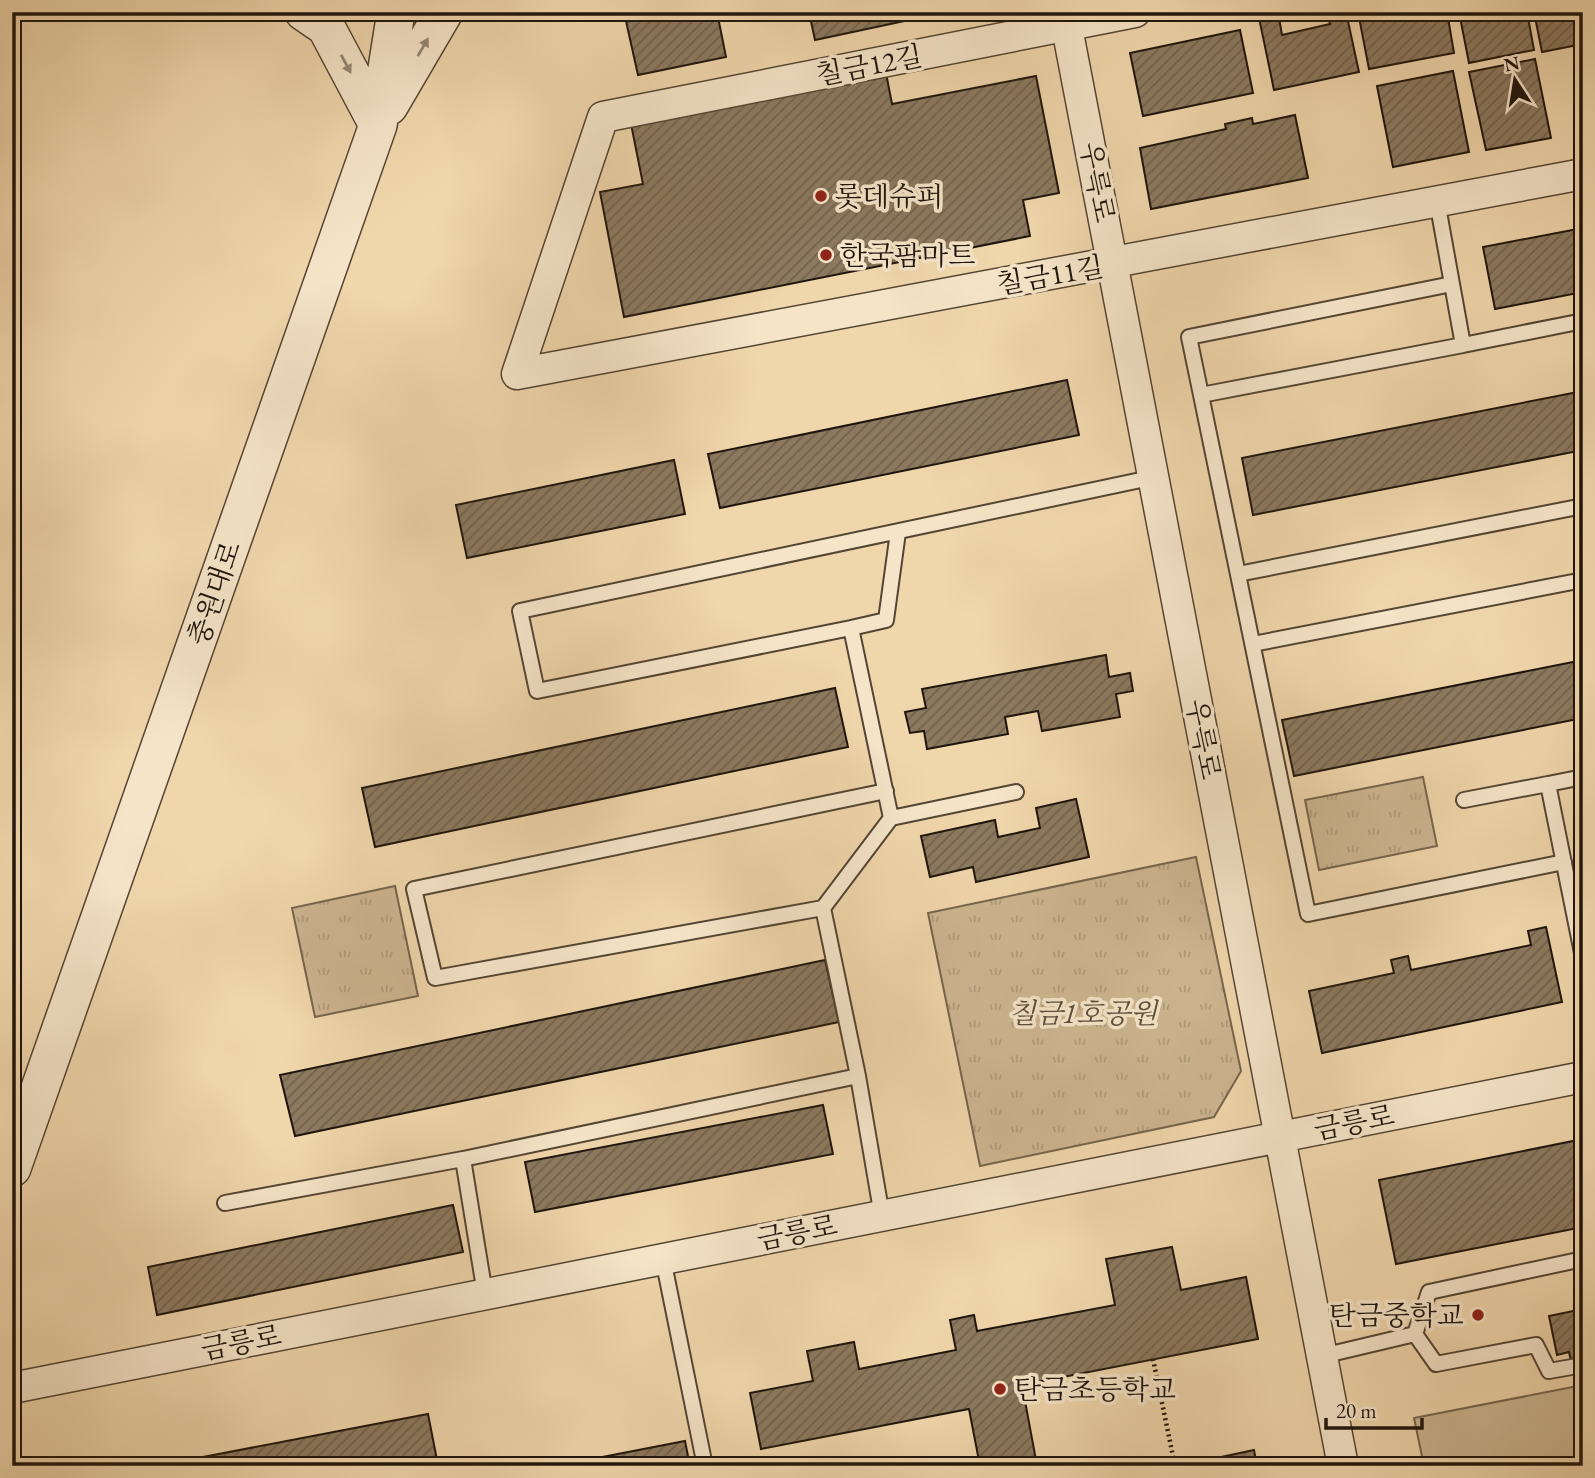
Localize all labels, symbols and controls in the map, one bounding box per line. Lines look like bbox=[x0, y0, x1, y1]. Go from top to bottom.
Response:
one-way arrow bbox=[417, 37, 429, 57]
street label: 칠금12길 bbox=[813, 37, 925, 93]
north arrow bbox=[1480, 46, 1550, 116]
text: N bbox=[1501, 50, 1522, 78]
one-way arrow bbox=[340, 54, 351, 74]
street label: 우륵로 bbox=[1073, 139, 1123, 225]
place label: 롯데슈퍼 bbox=[835, 178, 943, 214]
marker: 롯데슈퍼 bbox=[813, 188, 829, 204]
place label: 한국팜마트 bbox=[840, 237, 975, 273]
marker: 한국팜마트 bbox=[818, 247, 834, 263]
street label: 칠금11길 bbox=[994, 248, 1106, 302]
street label: 충원대로 bbox=[179, 536, 249, 650]
street label: 우륵로 bbox=[1179, 696, 1229, 782]
park label: 칠금1호공원 bbox=[1009, 995, 1159, 1031]
street label: 금릉로 bbox=[1311, 1097, 1397, 1147]
street label: 금릉로 bbox=[754, 1207, 840, 1257]
place label: 탄금중학교 bbox=[1329, 1297, 1464, 1333]
marker: 탄금중학교 bbox=[1470, 1307, 1486, 1323]
street label: 금릉로 bbox=[198, 1317, 284, 1367]
place label: 탄금초등학교 bbox=[1014, 1371, 1176, 1407]
marker: 탄금초등학교 bbox=[992, 1381, 1008, 1397]
scale bar bbox=[1326, 1387, 1422, 1431]
text: 20 m bbox=[1336, 1397, 1377, 1424]

